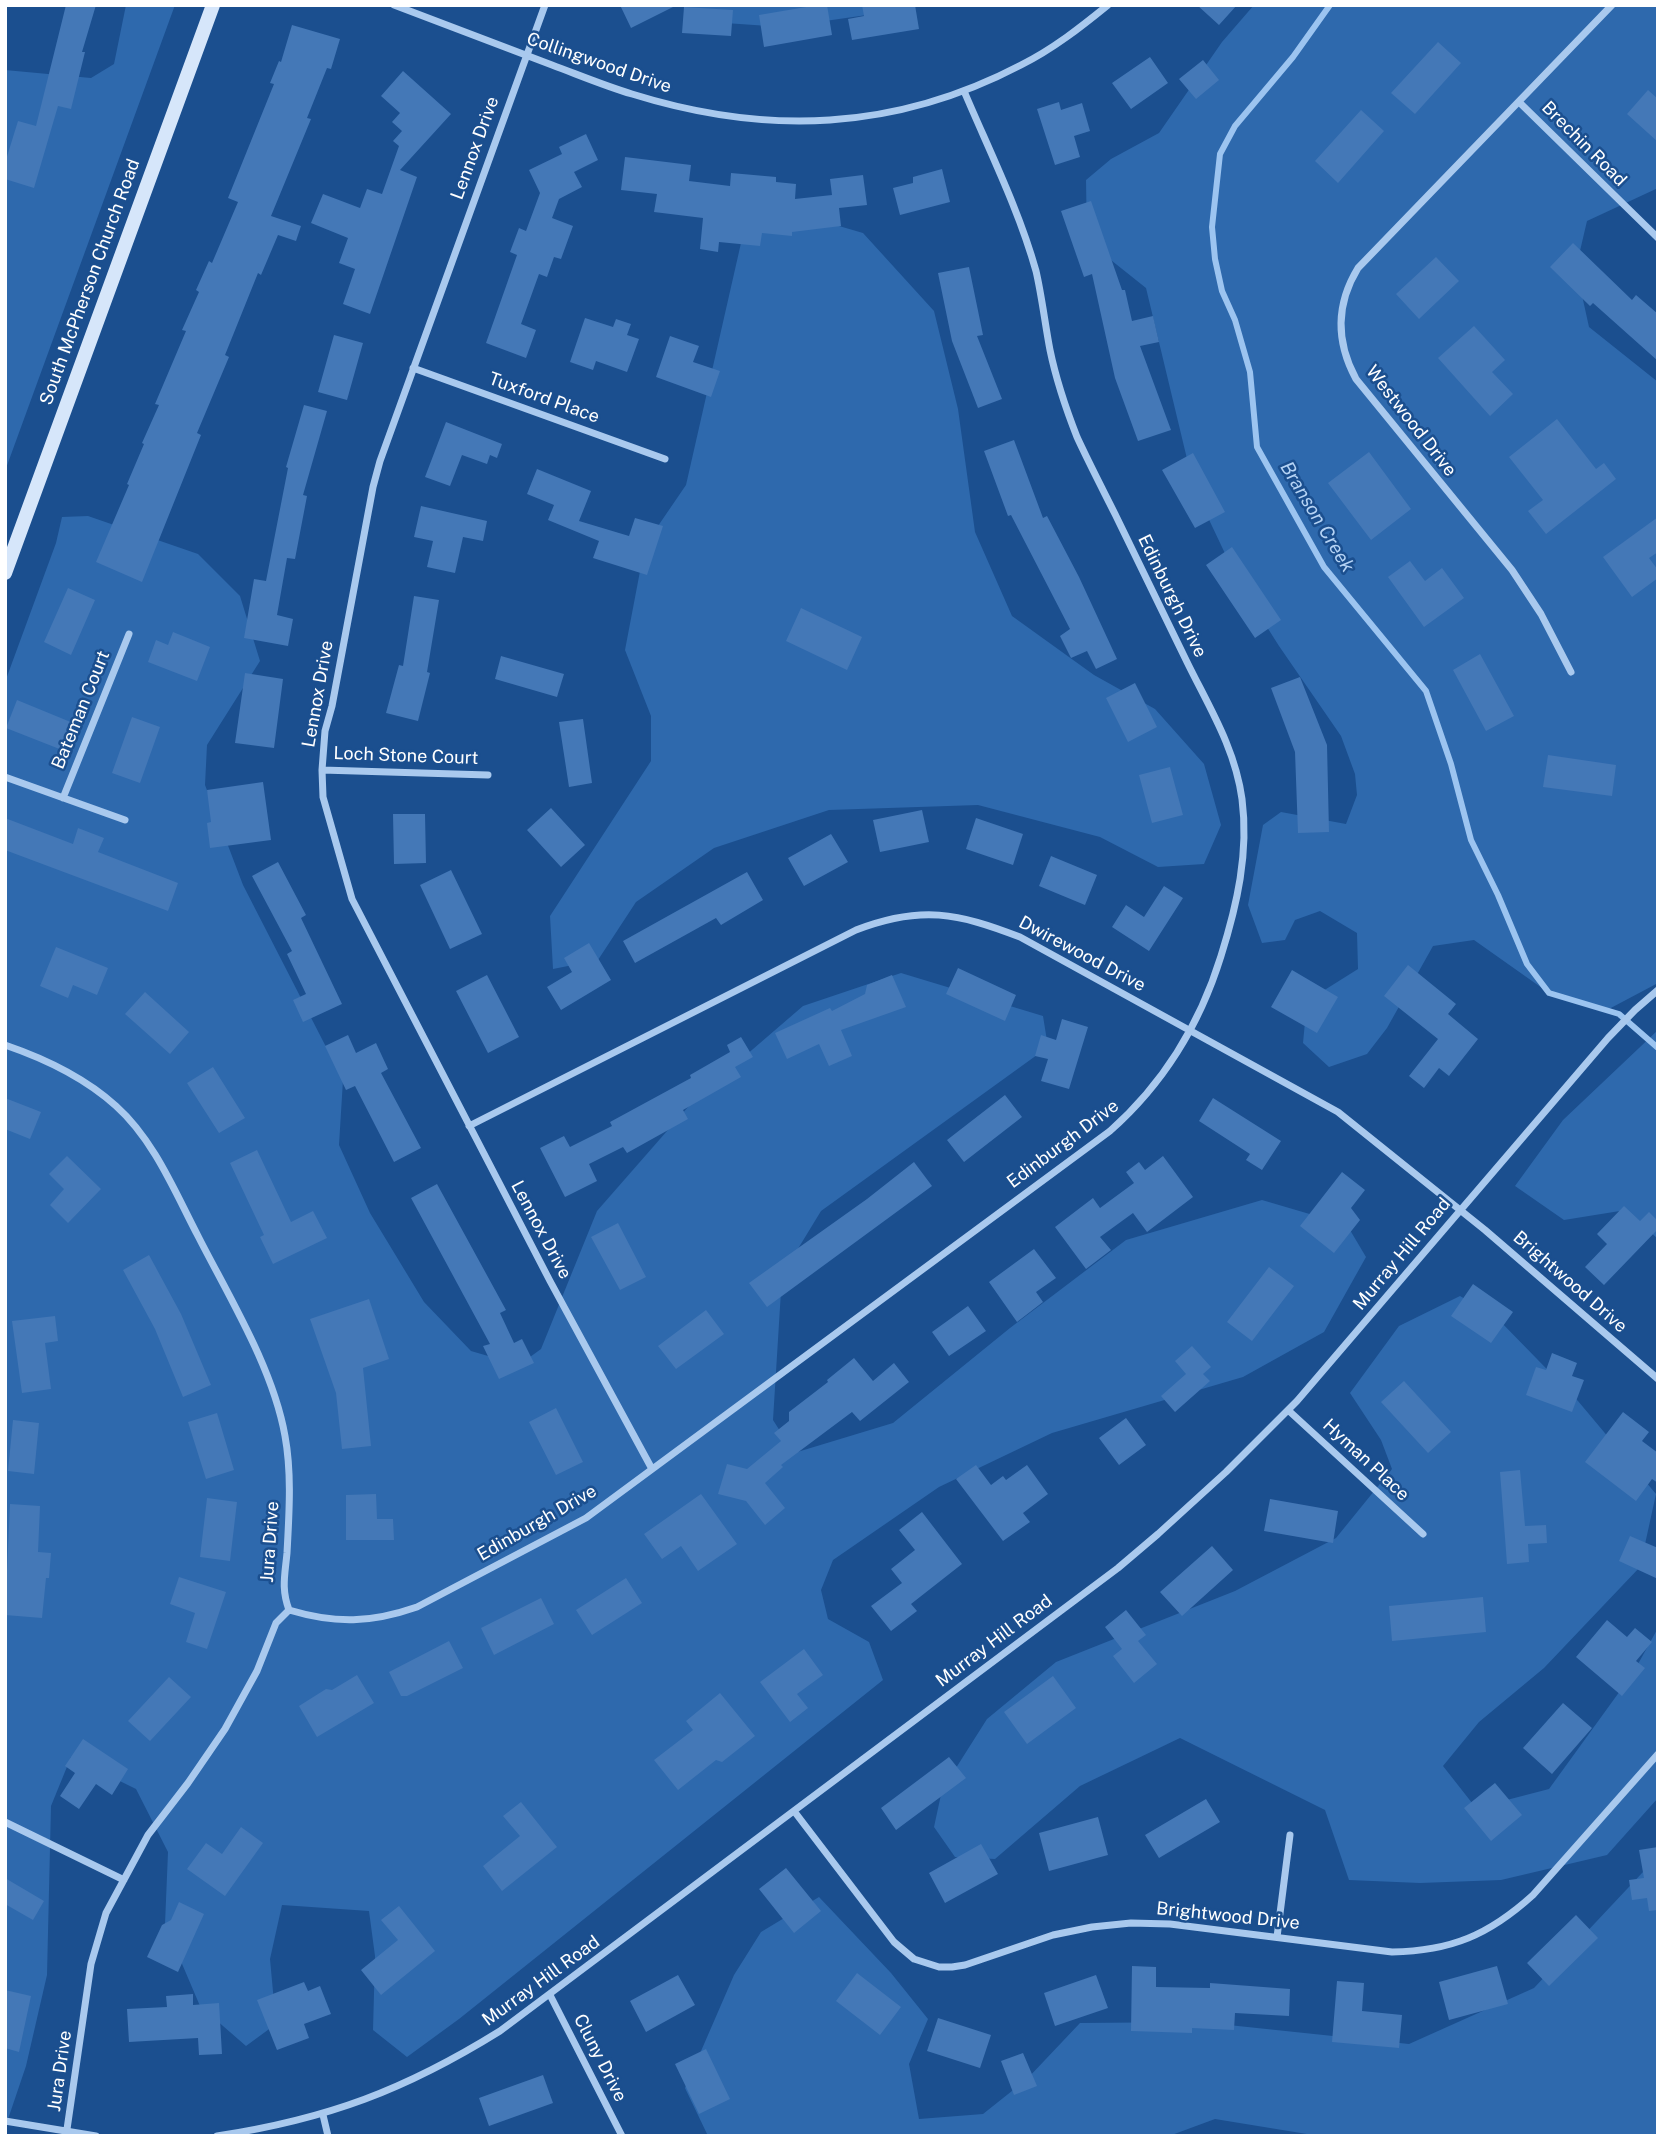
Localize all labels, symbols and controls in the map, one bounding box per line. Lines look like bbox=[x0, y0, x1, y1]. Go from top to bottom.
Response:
street label: Collingwood Drive bbox=[524, 28, 674, 98]
street label: Lennox Drive bbox=[446, 93, 504, 203]
street label: Brechin Road bbox=[1537, 97, 1631, 191]
street label: South McPherson Church Road bbox=[35, 156, 145, 408]
street label: Westwood Drive bbox=[1361, 361, 1461, 481]
street label: Tuxford Place bbox=[486, 368, 602, 428]
water label: Branson Creek bbox=[1275, 458, 1359, 576]
street label: Edinburgh Drive bbox=[1133, 531, 1211, 661]
street label: Lennox Drive bbox=[298, 639, 338, 749]
street label: Bateman Court bbox=[47, 648, 115, 772]
street label: Loch Stone Court bbox=[333, 743, 479, 769]
street label: Dwirewood Drive bbox=[1015, 911, 1149, 997]
street label: Edinburgh Drive bbox=[1003, 1095, 1123, 1193]
street label: Lennox Drive bbox=[506, 1177, 576, 1283]
street label: Murray Hill Road bbox=[1349, 1193, 1455, 1315]
street label: Brightwood Drive bbox=[1509, 1227, 1631, 1337]
street label: Hyman Place bbox=[1318, 1414, 1414, 1506]
street label: Edinburgh Drive bbox=[474, 1480, 600, 1566]
street label: Jura Drive bbox=[256, 1501, 284, 1583]
street label: Murray Hill Road bbox=[932, 1590, 1056, 1692]
street label: Brightwood Drive bbox=[1155, 1898, 1301, 1934]
street label: Murray Hill Road bbox=[478, 1931, 604, 2031]
street label: Cluny Drive bbox=[569, 2011, 631, 2105]
street label: Jura Drive bbox=[44, 2029, 76, 2113]

